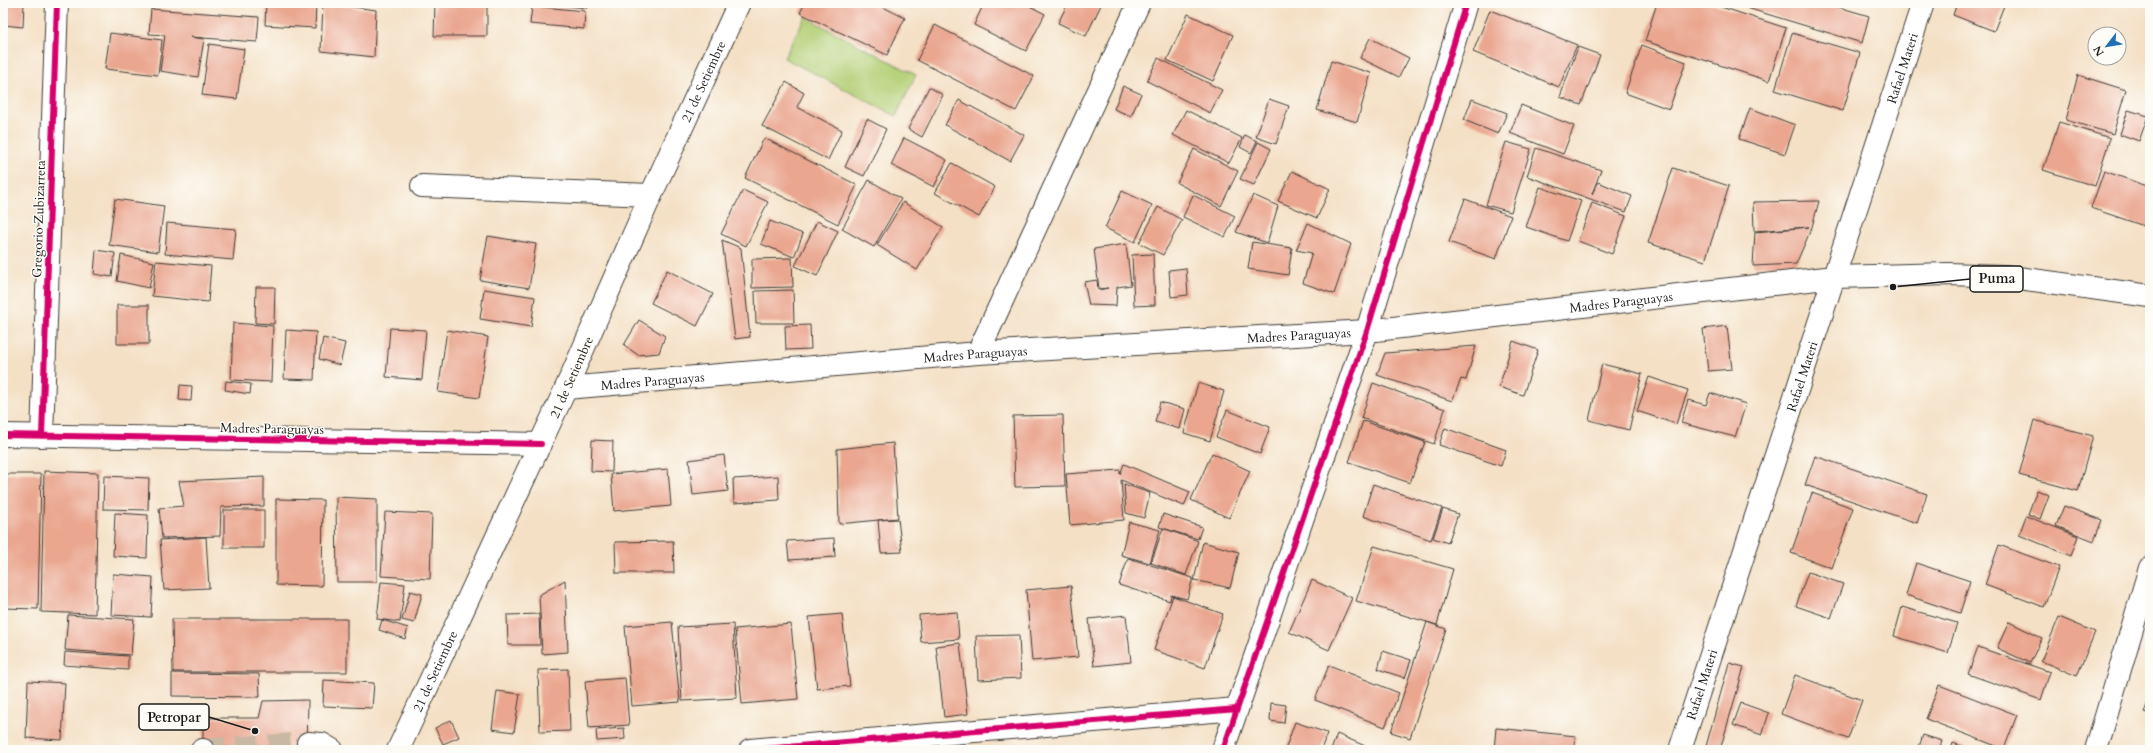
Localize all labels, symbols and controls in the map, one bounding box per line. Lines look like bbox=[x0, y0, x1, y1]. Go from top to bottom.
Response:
north arrow bbox=[2087, 26, 2127, 66]
street label: Rafael Materi bbox=[1883, 31, 1923, 106]
street label: 21 de Setiembre bbox=[678, 38, 731, 125]
text: N bbox=[2090, 43, 2108, 59]
street label: Gregorio Zubizarreta bbox=[28, 160, 50, 278]
callout: Puma bbox=[1970, 266, 2023, 292]
text: Puma bbox=[1979, 269, 2016, 288]
street label: Madres Paraguayas bbox=[1569, 288, 1674, 318]
street label: Madres Paraguayas bbox=[1247, 324, 1351, 348]
street label: 21 de Setiembre bbox=[546, 334, 598, 421]
street label: Rafael Materi bbox=[1783, 339, 1823, 414]
street label: Madres Paraguayas bbox=[923, 342, 1028, 368]
street label: Madres Paraguayas bbox=[600, 368, 705, 395]
street label: Madres Paraguayas bbox=[220, 419, 324, 439]
street label: 21 de Setiembre bbox=[409, 628, 462, 715]
street label: Rafael Materi bbox=[1682, 647, 1722, 722]
callout: Petropar bbox=[139, 704, 209, 730]
text: Petropar bbox=[147, 708, 201, 727]

